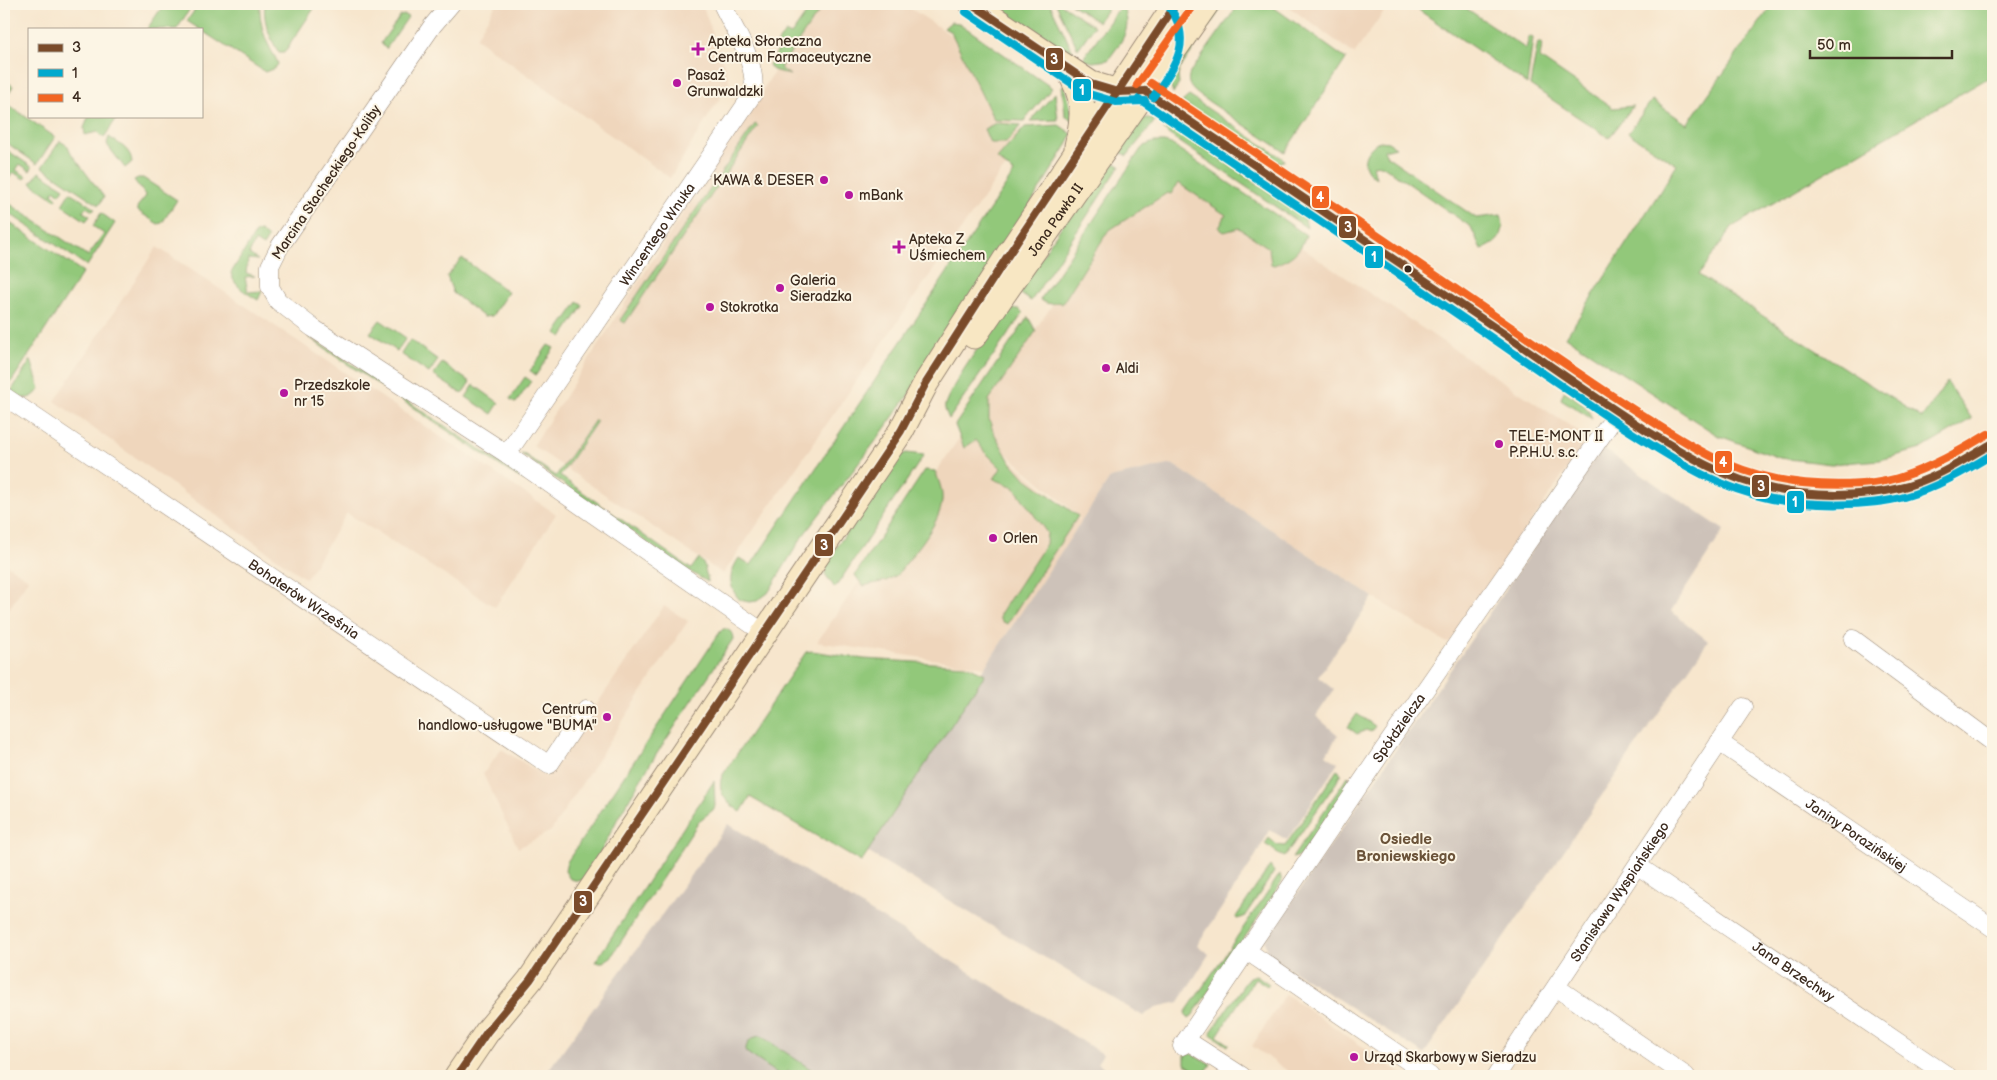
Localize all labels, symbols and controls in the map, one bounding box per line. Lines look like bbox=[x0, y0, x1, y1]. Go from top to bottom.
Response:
legend bbox=[28, 28, 202, 118]
scale bar bbox=[1810, 28, 1952, 60]
place label: Apteka Słoneczna Centrum Farmaceutyczne bbox=[708, 33, 871, 66]
text: 50 m bbox=[1817, 36, 1851, 55]
text: 3 bbox=[72, 38, 81, 57]
marker: Apteka Słoneczna Centrum Farmaceutyczne bbox=[692, 43, 704, 55]
line badge: 3 bbox=[1045, 47, 1064, 71]
text: 3 bbox=[1050, 51, 1058, 68]
text: 1 bbox=[72, 64, 78, 83]
place label: Pasaż Grunwaldzki bbox=[687, 67, 763, 100]
marker: Pasaż Grunwaldzki bbox=[671, 77, 683, 89]
line badge: 1 bbox=[1072, 78, 1092, 102]
text: 1 bbox=[1079, 82, 1085, 99]
text: 4 bbox=[72, 88, 81, 107]
street label: Marcina Stacheckiego-Koliby bbox=[268, 101, 385, 263]
place label: KAWA & DESER bbox=[713, 172, 814, 189]
marker: KAWA & DESER bbox=[818, 174, 830, 186]
street label: Wincentego Wnuka bbox=[616, 180, 699, 290]
street label: Jana Pawła II bbox=[1024, 180, 1087, 260]
line badge: 4 bbox=[1311, 185, 1330, 209]
place label: mBank bbox=[859, 187, 903, 204]
marker: mBank bbox=[843, 189, 855, 201]
text: 4 bbox=[1316, 189, 1325, 206]
line badge: 3 bbox=[1338, 215, 1357, 239]
text: 3 bbox=[1344, 219, 1352, 236]
place label: Apteka Z Uśmiechem bbox=[909, 231, 985, 264]
marker: Apteka Z Uśmiechem bbox=[893, 241, 905, 253]
line badge: 1 bbox=[1364, 245, 1384, 269]
text: 1 bbox=[1371, 249, 1377, 266]
unlabelled marker bbox=[1403, 264, 1413, 274]
place label: Galeria Sieradzka bbox=[790, 272, 852, 305]
marker: Galeria Sieradzka bbox=[774, 282, 786, 294]
place label: Stokrotka bbox=[720, 299, 779, 316]
marker: Stokrotka bbox=[704, 301, 716, 313]
place label: Aldi bbox=[1116, 360, 1139, 377]
marker: Aldi bbox=[1100, 362, 1112, 374]
place label: Przedszkole nr 15 bbox=[294, 377, 370, 410]
marker: Przedszkole nr 15 bbox=[278, 387, 290, 399]
place label: TELE-MONT II P.P.H.U. s.c. bbox=[1509, 428, 1603, 461]
marker: TELE-MONT II P.P.H.U. s.c. bbox=[1493, 438, 1505, 450]
line badge: 4 bbox=[1714, 450, 1733, 474]
text: 4 bbox=[1719, 454, 1728, 471]
line badge: 3 bbox=[1751, 474, 1770, 498]
text: 3 bbox=[1757, 478, 1765, 495]
line badge: 1 bbox=[1786, 490, 1805, 514]
text: 1 bbox=[1792, 494, 1798, 511]
place label: Orlen bbox=[1003, 530, 1038, 547]
marker: Orlen bbox=[987, 532, 999, 544]
line badge: 3 bbox=[814, 533, 834, 557]
text: 3 bbox=[820, 537, 828, 554]
street label: Bohaterów Września bbox=[245, 556, 362, 643]
street label: Spółdzielcza bbox=[1369, 690, 1429, 766]
place label: Centrum handlowo-usługowe "BUMA" bbox=[418, 701, 597, 734]
marker: Centrum handlowo-usługowe "BUMA" bbox=[601, 711, 613, 723]
street label: Janiny Porazińskiej bbox=[1802, 795, 1910, 876]
street label: Stanisława Wyspiańskiego bbox=[1567, 818, 1673, 965]
district label: Osiedle Broniewskiego bbox=[1356, 830, 1456, 866]
line badge: 3 bbox=[573, 890, 593, 914]
text: 3 bbox=[579, 893, 587, 910]
street label: Jana Brzechwy bbox=[1749, 938, 1838, 1006]
place label: Urząd Skarbowy w Sieradzu bbox=[1364, 1049, 1537, 1066]
marker: Urząd Skarbowy w Sieradzu bbox=[1348, 1051, 1360, 1063]

